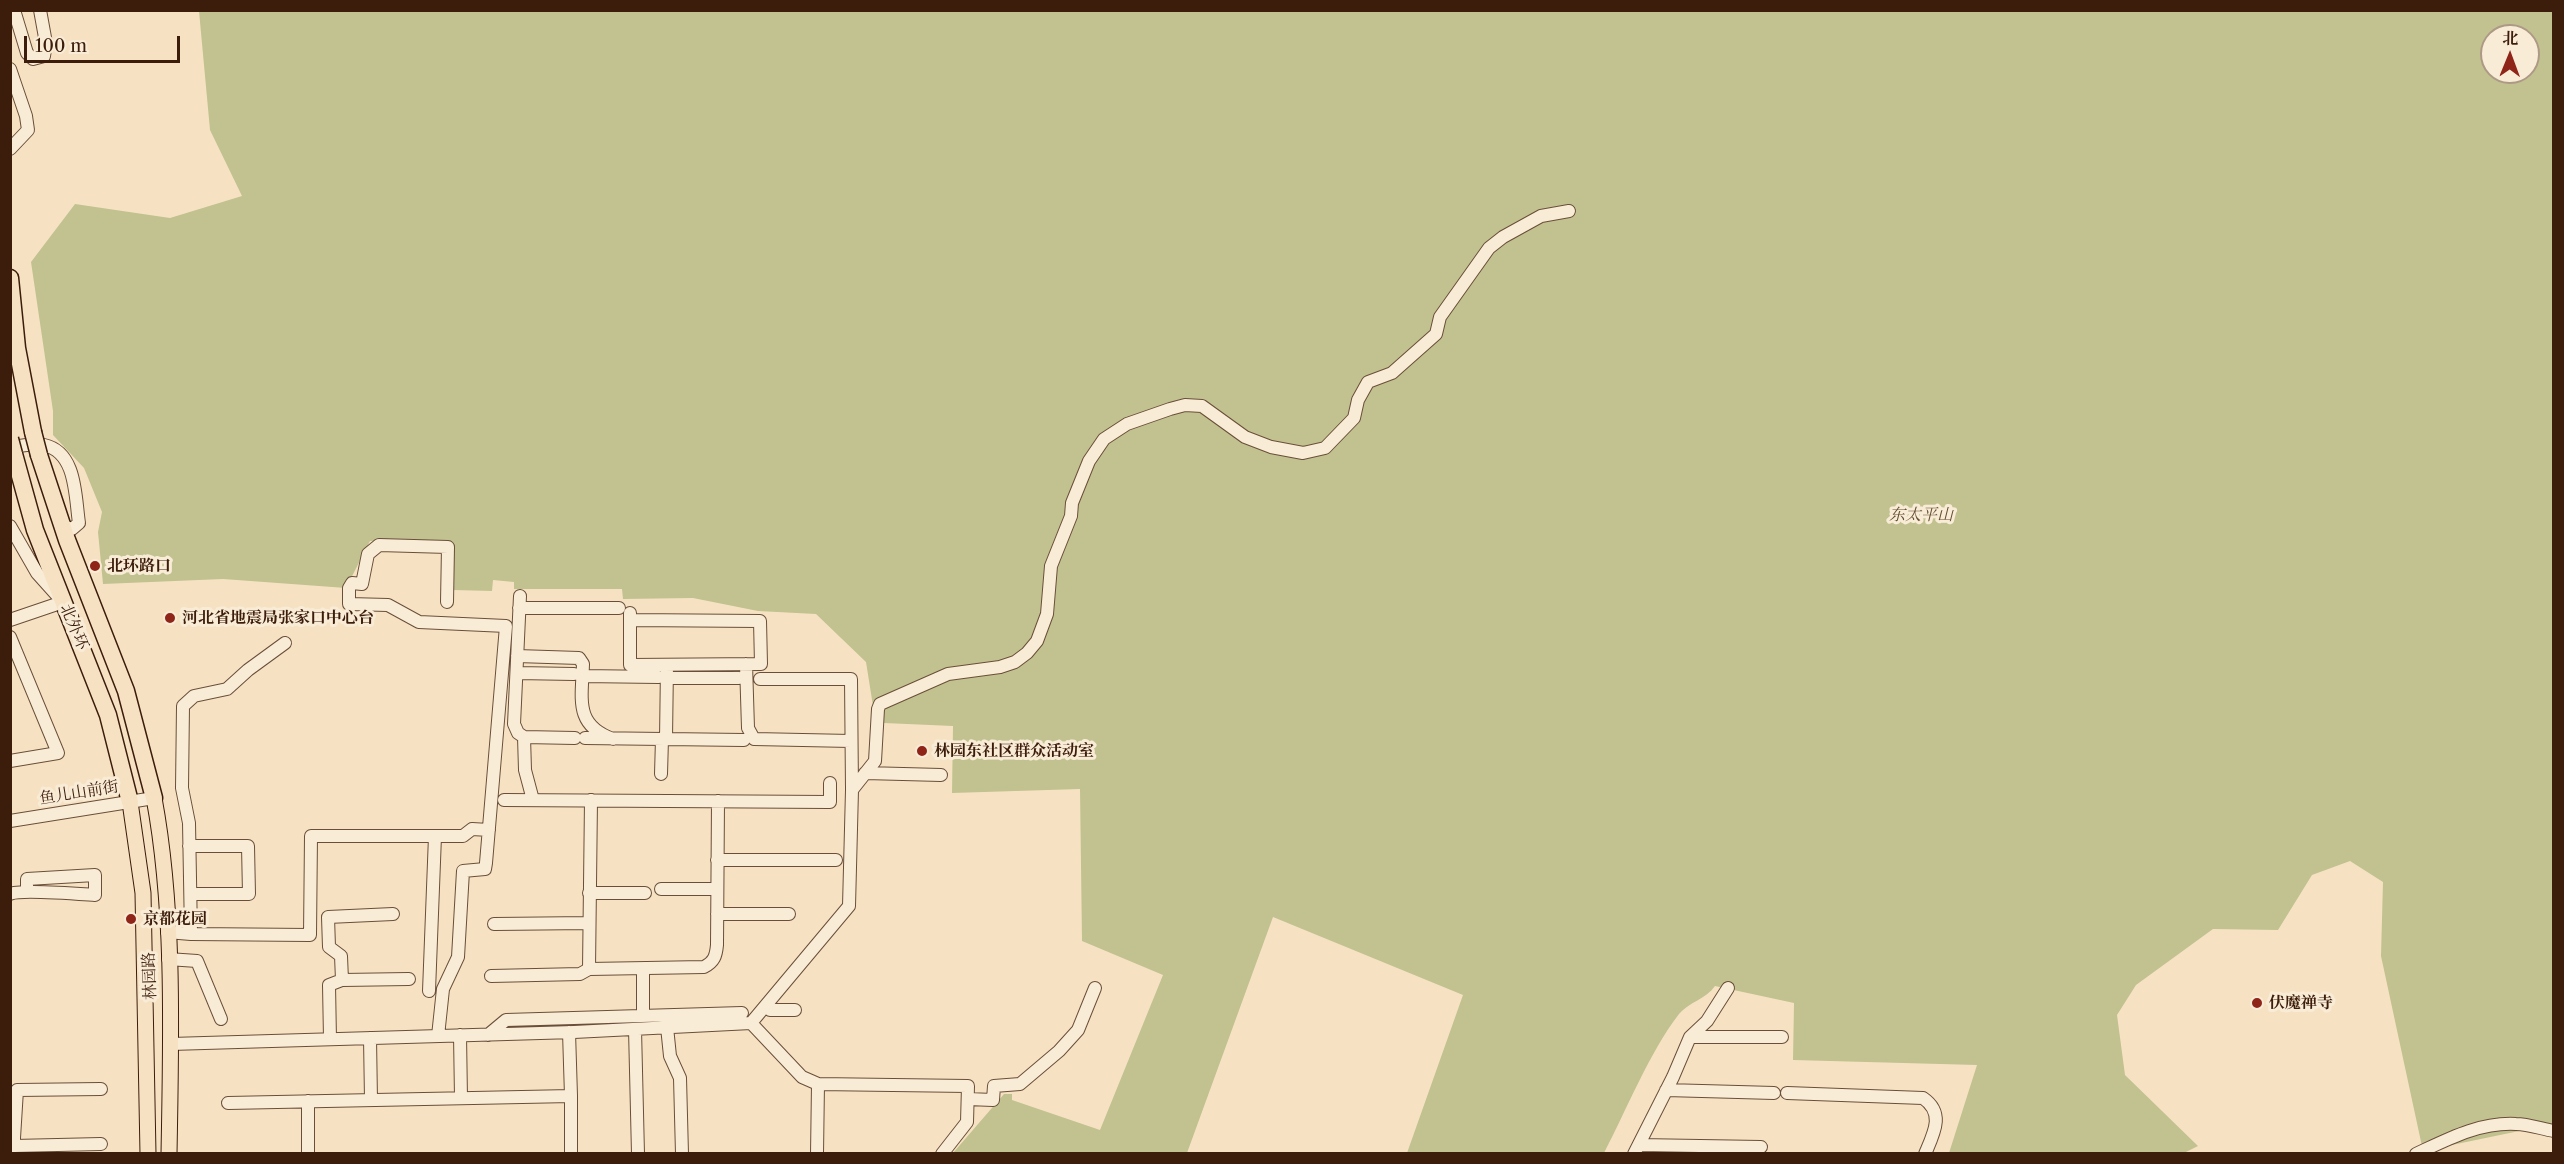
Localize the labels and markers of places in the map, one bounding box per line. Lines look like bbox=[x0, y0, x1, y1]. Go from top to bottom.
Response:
place label: 北环路口 bbox=[107, 556, 171, 576]
marker: 北环路口 bbox=[88, 559, 102, 573]
place label: 河北省地震局张家口中心台 bbox=[182, 608, 374, 628]
marker: 河北省地震局张家口中心台 bbox=[163, 611, 177, 625]
place label: 林园东社区群众活动室 bbox=[934, 741, 1094, 761]
marker: 林园东社区群众活动室 bbox=[915, 744, 929, 758]
place label: 京都花园 bbox=[143, 909, 207, 929]
marker: 京都花园 bbox=[124, 912, 138, 926]
place label: 伏魔禅寺 bbox=[2269, 993, 2333, 1013]
marker: 伏魔禅寺 bbox=[2250, 996, 2264, 1010]

